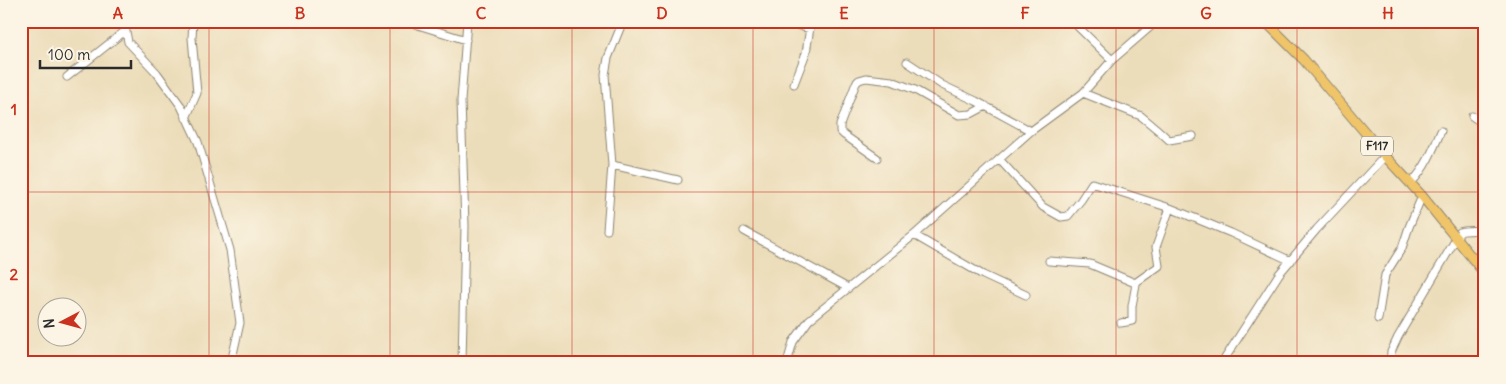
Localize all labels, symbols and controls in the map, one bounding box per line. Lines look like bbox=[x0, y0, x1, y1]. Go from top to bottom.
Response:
text: A bbox=[113, 3, 123, 23]
text: B bbox=[295, 3, 306, 23]
text: C bbox=[476, 3, 487, 23]
text: D bbox=[656, 3, 668, 23]
text: E bbox=[839, 3, 849, 23]
text: F bbox=[1020, 3, 1030, 23]
text: G bbox=[1200, 3, 1212, 23]
text: H bbox=[1382, 3, 1394, 23]
scale bar bbox=[40, 38, 131, 70]
text: 100 m bbox=[48, 45, 90, 64]
text: 1 bbox=[11, 99, 17, 119]
road number: F117 bbox=[1361, 136, 1393, 156]
text: 2 bbox=[10, 264, 19, 284]
north arrow bbox=[38, 296, 88, 346]
text: N bbox=[40, 318, 59, 329]

